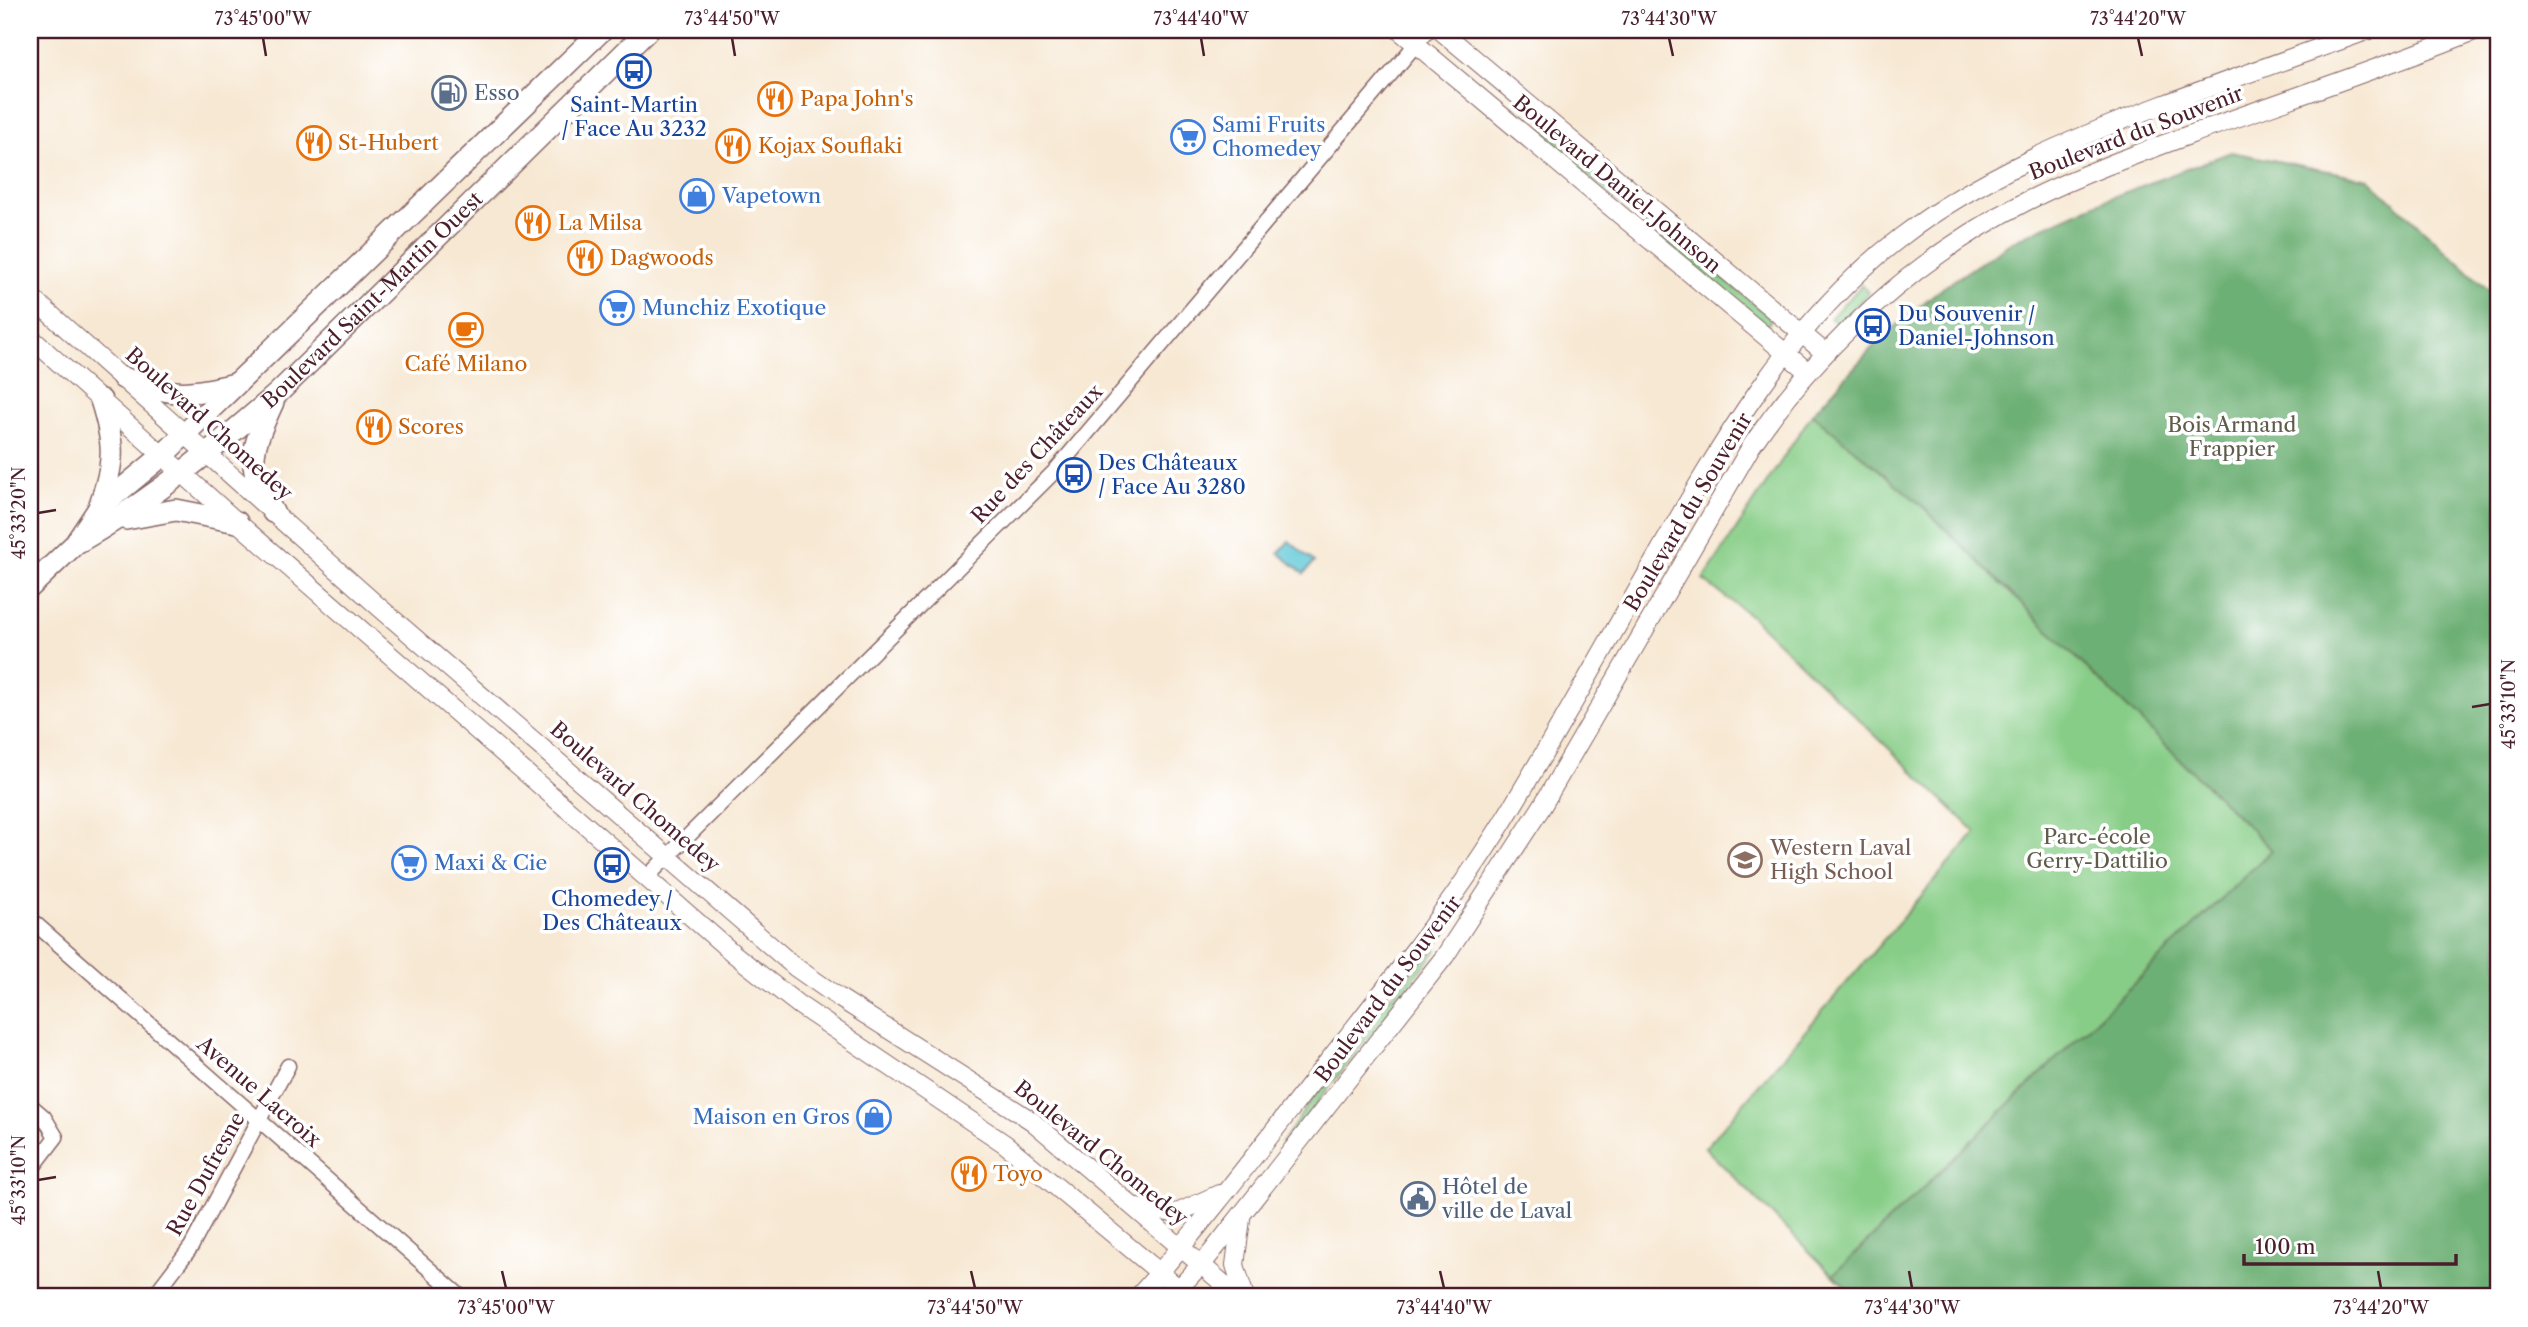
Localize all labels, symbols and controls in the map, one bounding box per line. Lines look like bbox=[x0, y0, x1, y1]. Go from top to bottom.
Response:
text: 73°45'00"W bbox=[215, 8, 313, 30]
text: 73°44'50"W bbox=[684, 8, 781, 30]
text: 73°44'40"W bbox=[1153, 8, 1250, 30]
text: 73°44'30"W bbox=[1621, 8, 1718, 30]
text: 73°44'20"W bbox=[2090, 8, 2187, 30]
bus stop icon: Saint-Martin / Face Au 3232 bbox=[615, 52, 653, 90]
fuel station icon: Esso bbox=[430, 74, 468, 112]
place label: Esso bbox=[474, 80, 520, 105]
restaurant icon: Papa John's bbox=[756, 80, 794, 118]
street label: Boulevard du Souvenir bbox=[2025, 80, 2247, 185]
place label: Papa John's bbox=[800, 86, 914, 111]
street label: Boulevard Daniel-Johnson bbox=[1508, 89, 1726, 278]
place label: Saint-Martin / Face Au 3232 bbox=[561, 92, 707, 141]
place label: Sami Fruits Chomedey bbox=[1212, 112, 1325, 161]
supermarket icon: Sami Fruits Chomedey bbox=[1169, 118, 1207, 156]
restaurant icon: St-Hubert bbox=[295, 124, 333, 162]
restaurant icon: Kojax Souflaki bbox=[714, 127, 752, 165]
place label: St-Hubert bbox=[338, 130, 439, 155]
place label: Kojax Souflaki bbox=[758, 133, 902, 158]
shop icon: Vapetown bbox=[678, 177, 716, 215]
place label: Vapetown bbox=[721, 183, 821, 208]
street label: Boulevard Saint-Martin Ouest bbox=[257, 186, 488, 413]
restaurant icon: La Milsa bbox=[514, 204, 552, 242]
place label: La Milsa bbox=[558, 210, 643, 235]
restaurant icon: Dagwoods bbox=[566, 239, 604, 277]
place label: Dagwoods bbox=[610, 245, 714, 270]
supermarket icon: Munchiz Exotique bbox=[598, 289, 636, 327]
place label: Munchiz Exotique bbox=[642, 295, 826, 320]
place label: Du Souvenir / Daniel-Johnson bbox=[1898, 301, 2055, 350]
bus stop icon: Du Souvenir / Daniel-Johnson bbox=[1854, 307, 1892, 345]
cafe icon: Café Milano bbox=[447, 311, 485, 349]
street label: Boulevard Chomedey bbox=[121, 342, 298, 505]
place label: Café Milano bbox=[405, 351, 527, 376]
street label: Rue des Châteaux bbox=[966, 378, 1108, 528]
restaurant icon: Scores bbox=[355, 408, 393, 446]
street label: Boulevard du Souvenir bbox=[1618, 408, 1757, 616]
park label: Bois Armand Frappier bbox=[2168, 412, 2297, 461]
place label: Scores bbox=[398, 414, 464, 439]
place label: Des Châteaux / Face Au 3280 bbox=[1098, 450, 1246, 499]
bus stop icon: Des Châteaux / Face Au 3280 bbox=[1055, 456, 1093, 494]
text: 45°33'20"N bbox=[8, 466, 30, 560]
text: 45°33'10"N bbox=[2498, 659, 2520, 749]
street label: Boulevard Chomedey bbox=[546, 716, 725, 877]
park label: Parc-école Gerry-Dattilio bbox=[2026, 824, 2168, 873]
place label: Western Laval High School bbox=[1769, 835, 1911, 884]
school or university icon: Western Laval High School bbox=[1726, 841, 1764, 879]
supermarket icon: Maxi & Cie bbox=[390, 844, 428, 882]
bus stop icon: Chomedey / Des Châteaux bbox=[593, 846, 631, 884]
place label: Maxi & Cie bbox=[434, 850, 547, 875]
place label: Chomedey / Des Châteaux bbox=[542, 886, 682, 935]
street label: Boulevard du Souvenir bbox=[1309, 890, 1466, 1087]
street label: Avenue Lacroix bbox=[191, 1030, 327, 1153]
street label: Boulevard Chomedey bbox=[1009, 1075, 1193, 1231]
shop icon: Maison en Gros bbox=[855, 1098, 893, 1136]
place label: Maison en Gros bbox=[693, 1104, 850, 1129]
street label: Rue Dufresne bbox=[161, 1108, 250, 1240]
text: 45°33'10"N bbox=[8, 1135, 30, 1225]
restaurant icon: Toyo bbox=[950, 1155, 988, 1193]
place label: Toyo bbox=[993, 1161, 1043, 1186]
place label: Hôtel de ville de Laval bbox=[1441, 1174, 1572, 1223]
public building icon: Hôtel de ville de Laval bbox=[1399, 1180, 1437, 1218]
scale bar bbox=[2244, 1222, 2456, 1266]
text: 100 m bbox=[2255, 1234, 2316, 1259]
text: 73°45'00"W bbox=[458, 1297, 556, 1319]
text: 73°44'50"W bbox=[927, 1297, 1024, 1319]
text: 73°44'40"W bbox=[1396, 1297, 1493, 1319]
text: 73°44'30"W bbox=[1864, 1297, 1961, 1319]
text: 73°44'20"W bbox=[2333, 1297, 2430, 1319]

